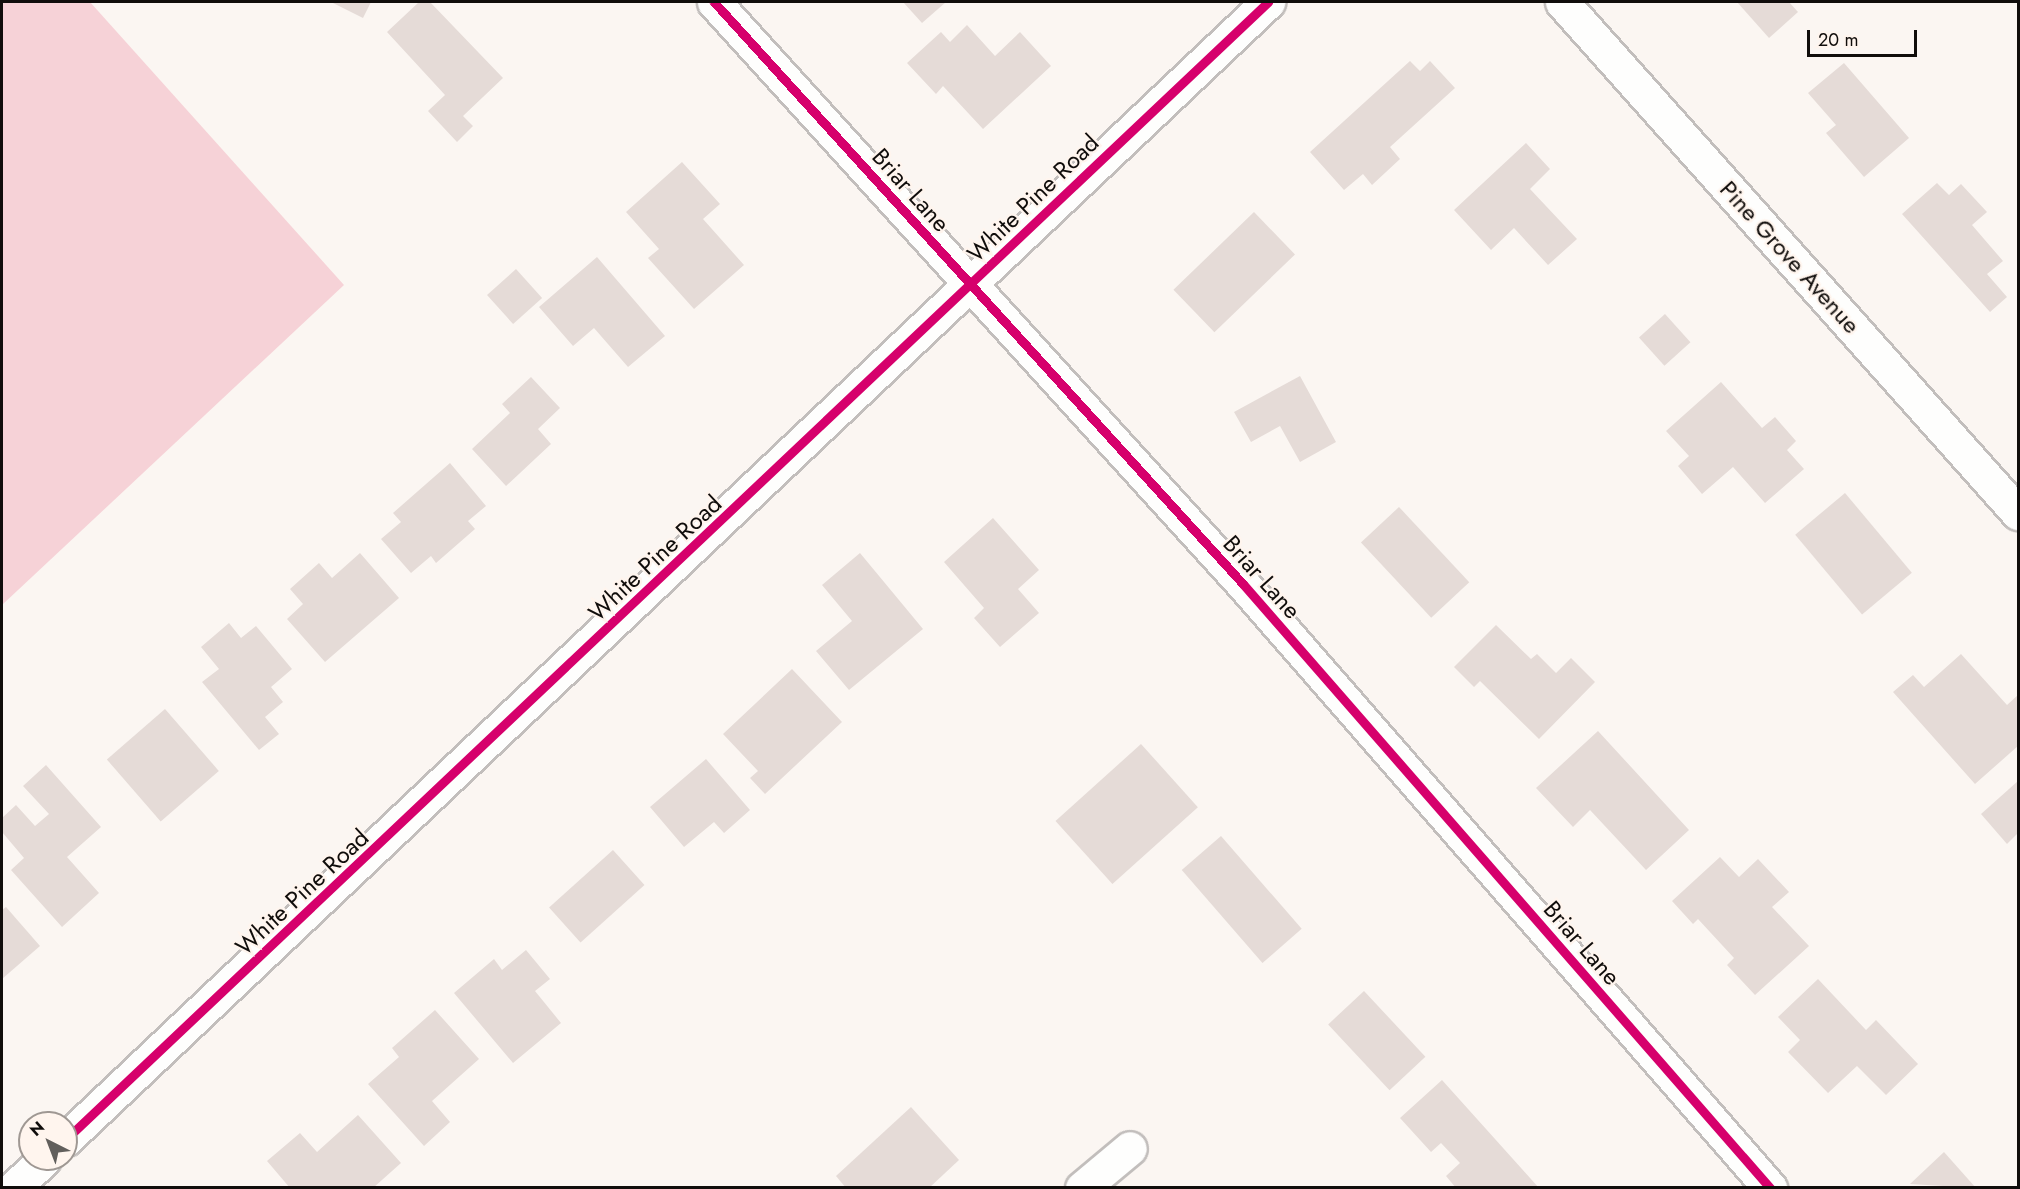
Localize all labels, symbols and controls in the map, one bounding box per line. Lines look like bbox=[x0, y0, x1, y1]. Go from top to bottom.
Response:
scale bar bbox=[1810, 18, 1920, 56]
text: 20 m bbox=[1818, 27, 1858, 53]
street label: White Pine Road bbox=[961, 128, 1105, 268]
street label: Briar Lane bbox=[866, 142, 956, 238]
street label: Pine Grove Avenue bbox=[1714, 175, 1866, 339]
street label: White Pine Road bbox=[583, 489, 727, 627]
street label: Briar Lane bbox=[1217, 529, 1307, 625]
street label: White Pine Road bbox=[230, 823, 374, 961]
street label: Briar Lane bbox=[1538, 895, 1626, 991]
north arrow bbox=[18, 1111, 78, 1171]
text: N bbox=[25, 1116, 49, 1142]

